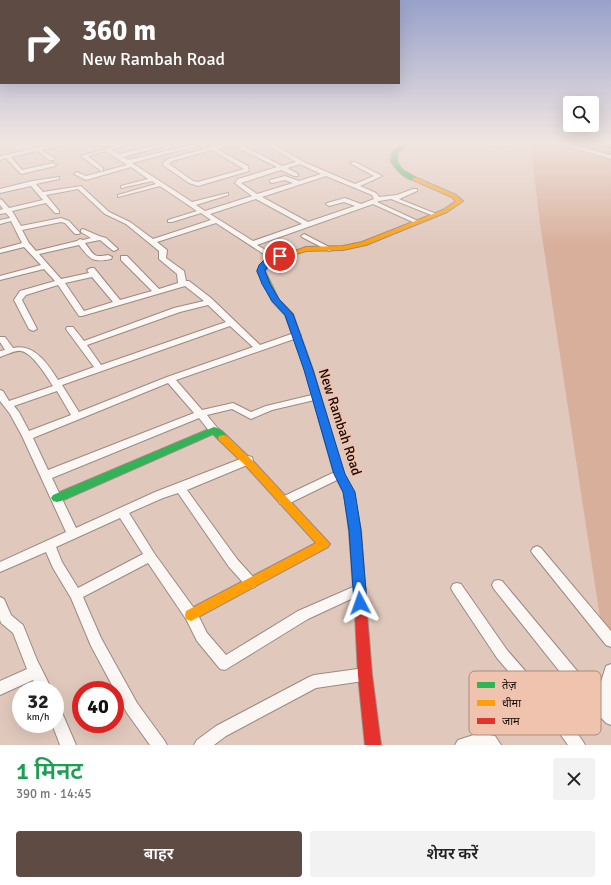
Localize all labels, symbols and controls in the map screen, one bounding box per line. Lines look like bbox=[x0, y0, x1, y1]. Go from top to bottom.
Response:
text: 360 m bbox=[82, 14, 156, 48]
icon: right bbox=[16, 16, 68, 68]
text: New Rambah Road bbox=[82, 48, 225, 70]
map controls bbox=[563, 96, 599, 132]
button: search bbox=[563, 96, 599, 132]
pin bbox=[263, 239, 297, 273]
icon: arrive bbox=[269, 245, 291, 267]
street label: New Rambah Road bbox=[315, 366, 365, 478]
position arrow bbox=[339, 582, 381, 624]
legend bbox=[469, 671, 601, 735]
text: तेज़ bbox=[502, 679, 517, 692]
speed limit sign: 40 bbox=[72, 681, 124, 733]
text: 32 bbox=[27, 689, 49, 714]
text: धीमा bbox=[502, 697, 521, 710]
text: km/h bbox=[27, 711, 49, 723]
text: जाम bbox=[502, 715, 520, 728]
text: 1 मिनट bbox=[16, 756, 83, 786]
button: close bbox=[553, 758, 595, 800]
text: 390 m · 14:45 bbox=[16, 786, 92, 802]
button: बाहर bbox=[16, 831, 302, 877]
button: शेयर करें bbox=[310, 831, 595, 877]

